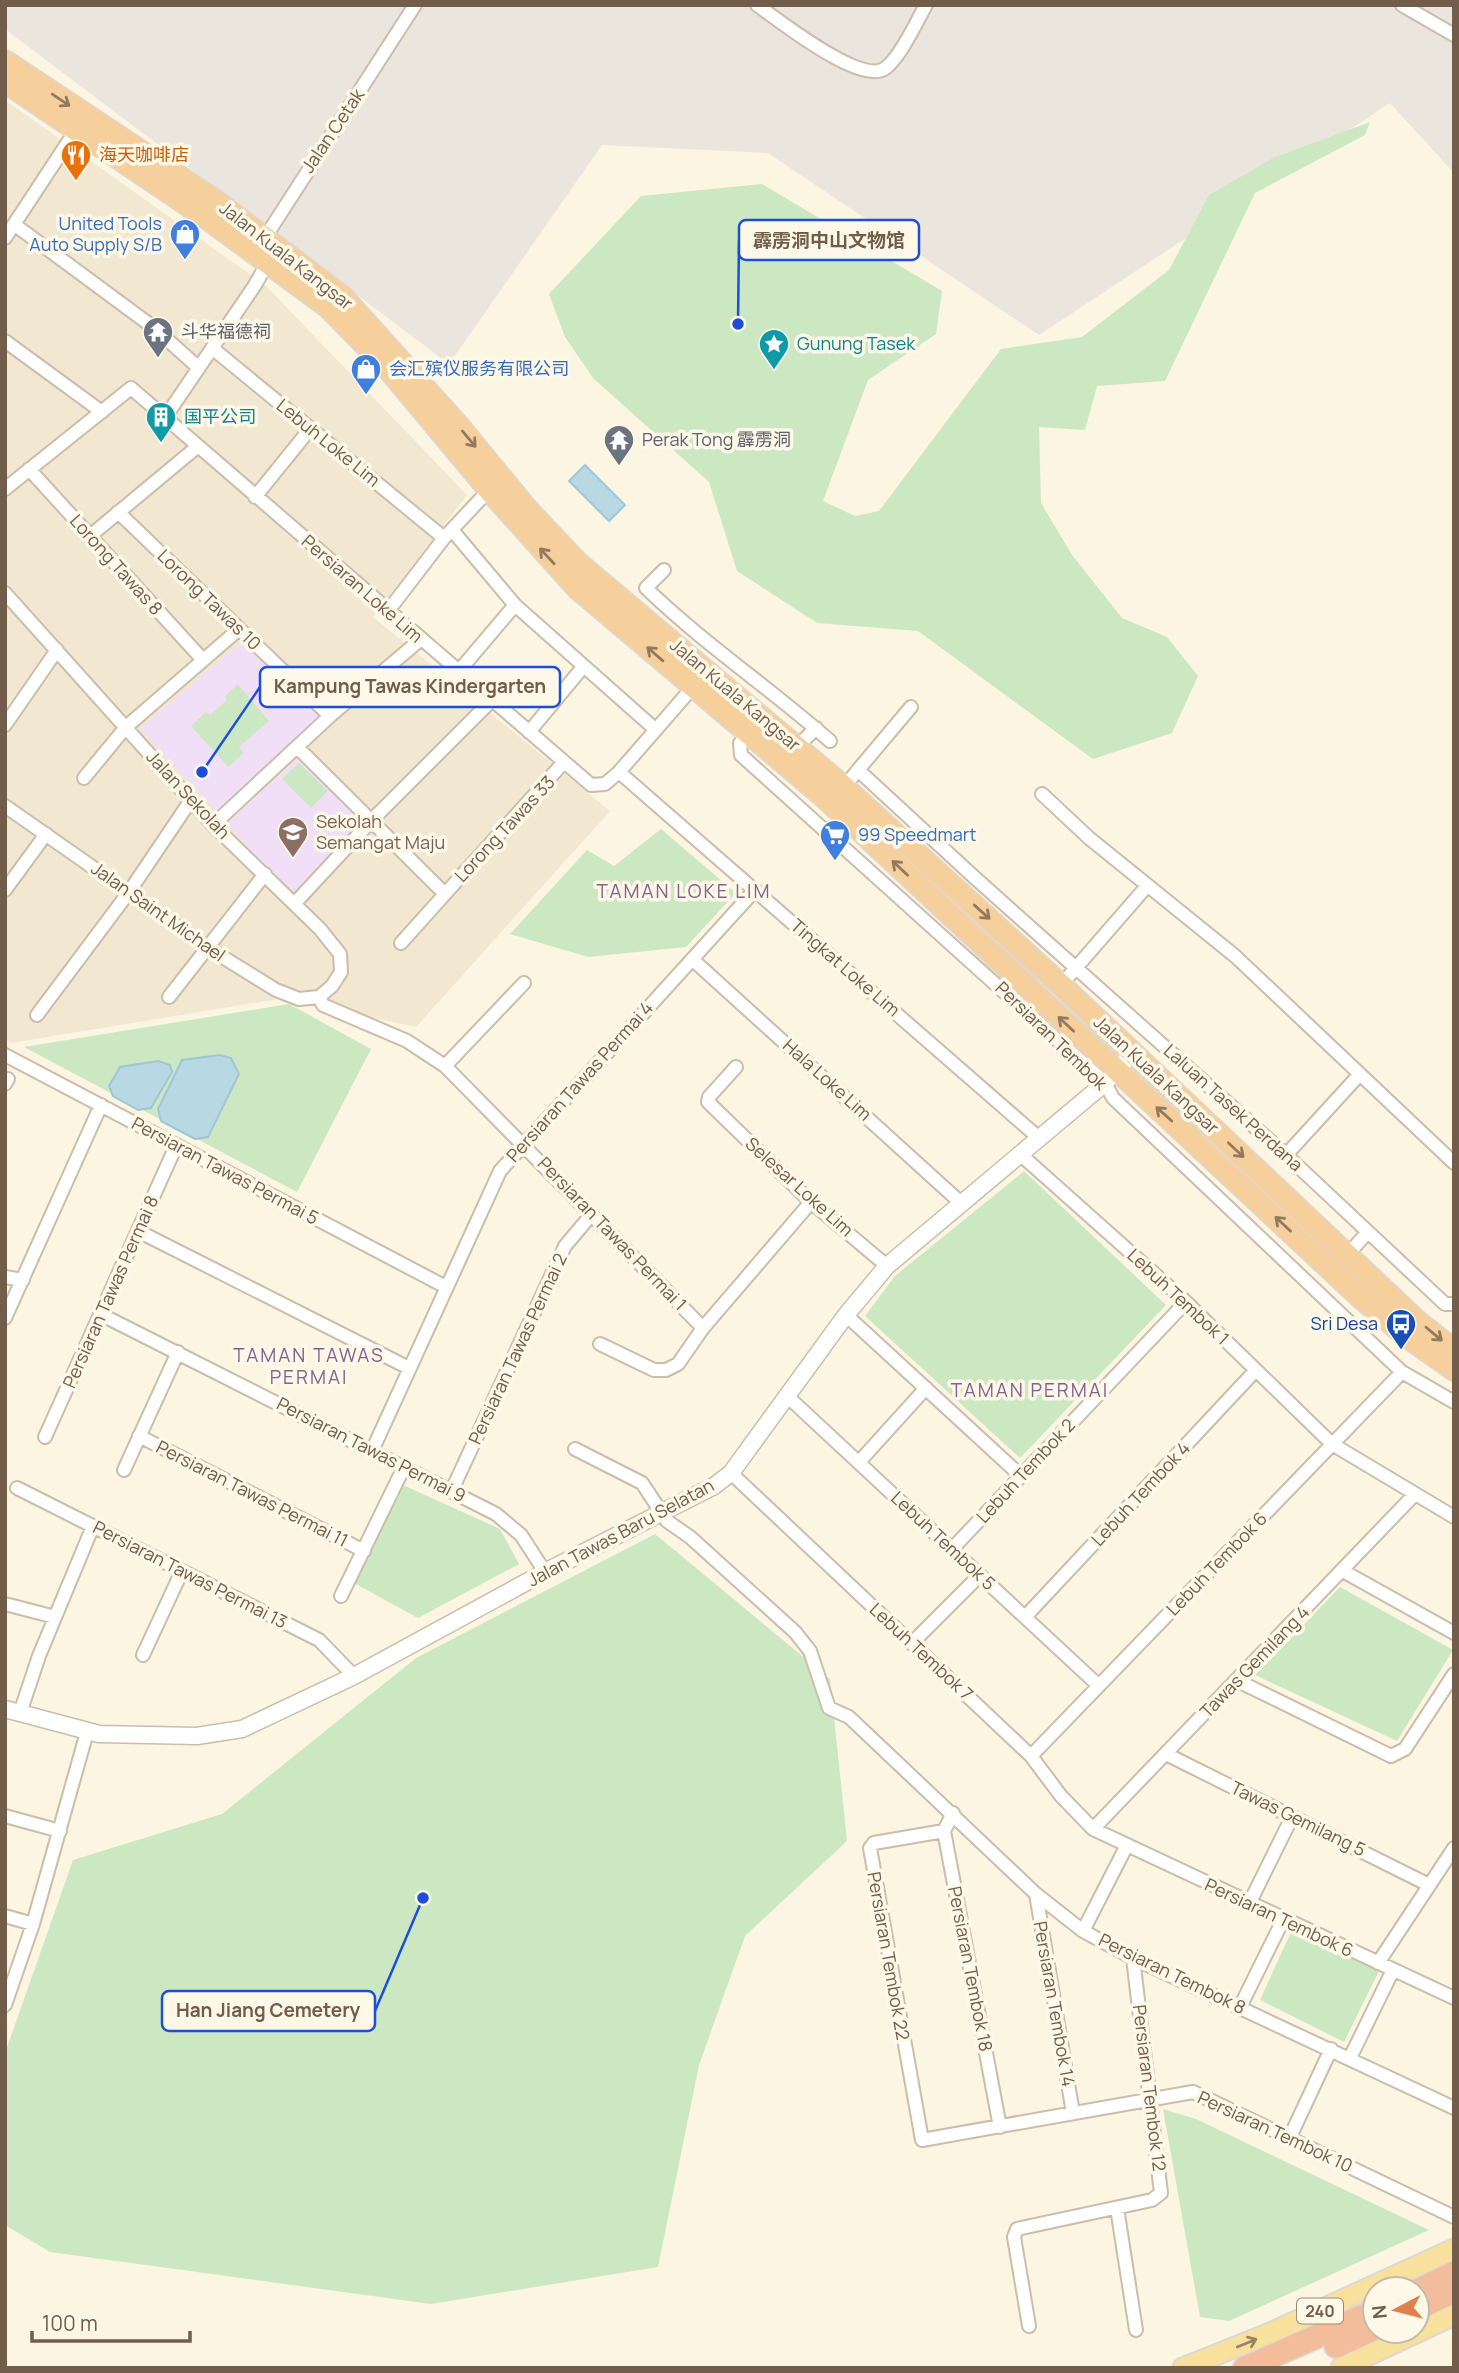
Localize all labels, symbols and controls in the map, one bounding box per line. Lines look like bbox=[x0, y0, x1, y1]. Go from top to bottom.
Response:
street label: Jalan Cetak bbox=[295, 83, 370, 177]
one-way arrow bbox=[51, 93, 70, 107]
restaurant icon: 海天咖啡店 bbox=[59, 138, 93, 182]
place label: 海天咖啡店 bbox=[99, 142, 189, 166]
street label: Jalan Kuala Kangsar bbox=[215, 195, 359, 315]
place label: United Tools Auto Supply S/B bbox=[29, 211, 162, 256]
shop icon: United Tools Auto Supply S/B bbox=[168, 217, 202, 261]
callout: 霹雳洞中山文物馆 bbox=[739, 220, 919, 260]
text: 霹雳洞中山文物馆 bbox=[753, 227, 905, 253]
temple icon: 斗华福德祠 bbox=[141, 315, 175, 359]
place label: 斗华福德祠 bbox=[181, 319, 271, 343]
place icon: Gunung Tasek bbox=[757, 327, 791, 371]
place label: Gunung Tasek bbox=[797, 331, 916, 355]
shop icon: 会汇殡仪服务有限公司 bbox=[349, 352, 383, 396]
place label: 会汇殡仪服务有限公司 bbox=[389, 356, 569, 380]
street label: Lebuh Loke Lim bbox=[272, 393, 385, 491]
building icon: 国平公司 bbox=[144, 400, 178, 444]
place label: 国平公司 bbox=[184, 404, 256, 428]
temple icon: Perak Tong 霹雳洞 bbox=[602, 423, 636, 467]
place label: Perak Tong 霹雳洞 bbox=[642, 427, 791, 451]
one-way arrow bbox=[461, 430, 477, 448]
street label: Lorong Tawas 8 bbox=[65, 509, 168, 620]
street label: Persiaran Loke Lim bbox=[297, 529, 428, 647]
street label: Lorong Tawas 10 bbox=[153, 544, 267, 655]
one-way arrow bbox=[538, 548, 555, 565]
street label: Jalan Kuala Kangsar bbox=[665, 633, 806, 756]
one-way arrow bbox=[646, 646, 664, 662]
callout: Kampung Tawas Kindergarten bbox=[260, 667, 560, 707]
text: Kampung Tawas Kindergarten bbox=[274, 673, 546, 699]
street label: Jalan Sekolah bbox=[142, 745, 236, 844]
street label: Lorong Tawas 33 bbox=[449, 770, 560, 887]
place label: Sekolah Semangat Maju bbox=[316, 809, 445, 854]
school or university icon: Sekolah Semangat Maju bbox=[276, 815, 310, 859]
supermarket icon: 99 Speedmart bbox=[818, 818, 852, 862]
place label: 99 Speedmart bbox=[858, 822, 976, 846]
street label: Jalan Saint Michael bbox=[87, 856, 230, 966]
one-way arrow bbox=[892, 860, 909, 877]
district label: TAMAN LOKE LIM bbox=[597, 878, 771, 904]
one-way arrow bbox=[973, 904, 991, 920]
street label: Tingkat Loke Lim bbox=[786, 913, 905, 1021]
street label: Persiaran Tembok bbox=[991, 976, 1114, 1096]
street label: Persiaran Tawas Permai 4 bbox=[501, 996, 658, 1167]
street label: Jalan Kuala Kangsar bbox=[1089, 1010, 1225, 1139]
one-way arrow bbox=[1058, 1015, 1075, 1032]
street label: Hala Loke Lim bbox=[778, 1033, 877, 1125]
street label: Laluan Tasek Perdana bbox=[1159, 1038, 1308, 1176]
one-way arrow bbox=[1155, 1106, 1173, 1122]
street label: Persiaran Tawas Permai 5 bbox=[128, 1111, 323, 1230]
street label: Selesar Loke Lim bbox=[741, 1131, 859, 1241]
one-way arrow bbox=[1227, 1142, 1245, 1158]
street label: Persiaran Tawas Permai 1 bbox=[533, 1151, 693, 1315]
street label: Persiaran Tawas Permai 8 bbox=[57, 1192, 163, 1392]
one-way arrow bbox=[1275, 1215, 1292, 1232]
street label: Lebuh Tembok 1 bbox=[1123, 1243, 1235, 1350]
street label: Persiaran Tawas Permai 2 bbox=[462, 1249, 572, 1448]
bus stop icon: Sri Desa bbox=[1384, 1307, 1418, 1351]
place label: Sri Desa bbox=[1311, 1311, 1378, 1335]
one-way arrow bbox=[1424, 1327, 1442, 1342]
district label: TAMAN TAWAS PERMAI bbox=[233, 1342, 385, 1390]
district label: TAMAN PERMAI bbox=[951, 1377, 1109, 1403]
street label: Persiaran Tawas Permai 9 bbox=[273, 1391, 470, 1507]
street label: Lebuh Tembok 2 bbox=[971, 1413, 1080, 1528]
street label: Persiaran Tawas Permai 11 bbox=[153, 1434, 352, 1552]
street label: Lebuh Tembok 4 bbox=[1086, 1436, 1195, 1551]
street label: Jalan Tawas Baru Selatan bbox=[523, 1473, 718, 1591]
street label: Lebuh Tembok 5 bbox=[886, 1486, 1001, 1595]
street label: Lebuh Tembok 6 bbox=[1161, 1506, 1272, 1620]
street label: Persiaran Tawas Permai 13 bbox=[89, 1515, 292, 1634]
street label: Lebuh Tembok 7 bbox=[865, 1597, 979, 1705]
street label: Tawas Gemilang 4 bbox=[1194, 1600, 1314, 1723]
street label: Tawas Gemilang 5 bbox=[1227, 1775, 1370, 1861]
street label: Persiaran Tembok 22 bbox=[862, 1870, 916, 2042]
street label: Persiaran Tembok 6 bbox=[1201, 1872, 1358, 1962]
street label: Persiaran Tembok 18 bbox=[943, 1884, 999, 2053]
street label: Persiaran Tembok 14 bbox=[1029, 1919, 1081, 2089]
street label: Persiaran Tembok 8 bbox=[1095, 1927, 1250, 2019]
callout: Han Jiang Cemetery bbox=[162, 1991, 375, 2031]
text: Han Jiang Cemetery bbox=[176, 1997, 360, 2023]
street label: Persiaran Tembok 12 bbox=[1128, 2003, 1172, 2172]
street label: Persiaran Tembok 10 bbox=[1194, 2085, 1357, 2178]
north arrow bbox=[1361, 2275, 1431, 2345]
road number: 240 bbox=[1297, 2298, 1343, 2324]
scale bar bbox=[32, 2300, 189, 2344]
text: N bbox=[1365, 2304, 1393, 2320]
text: 100 m bbox=[42, 2309, 98, 2337]
one-way arrow bbox=[1235, 2335, 1257, 2348]

